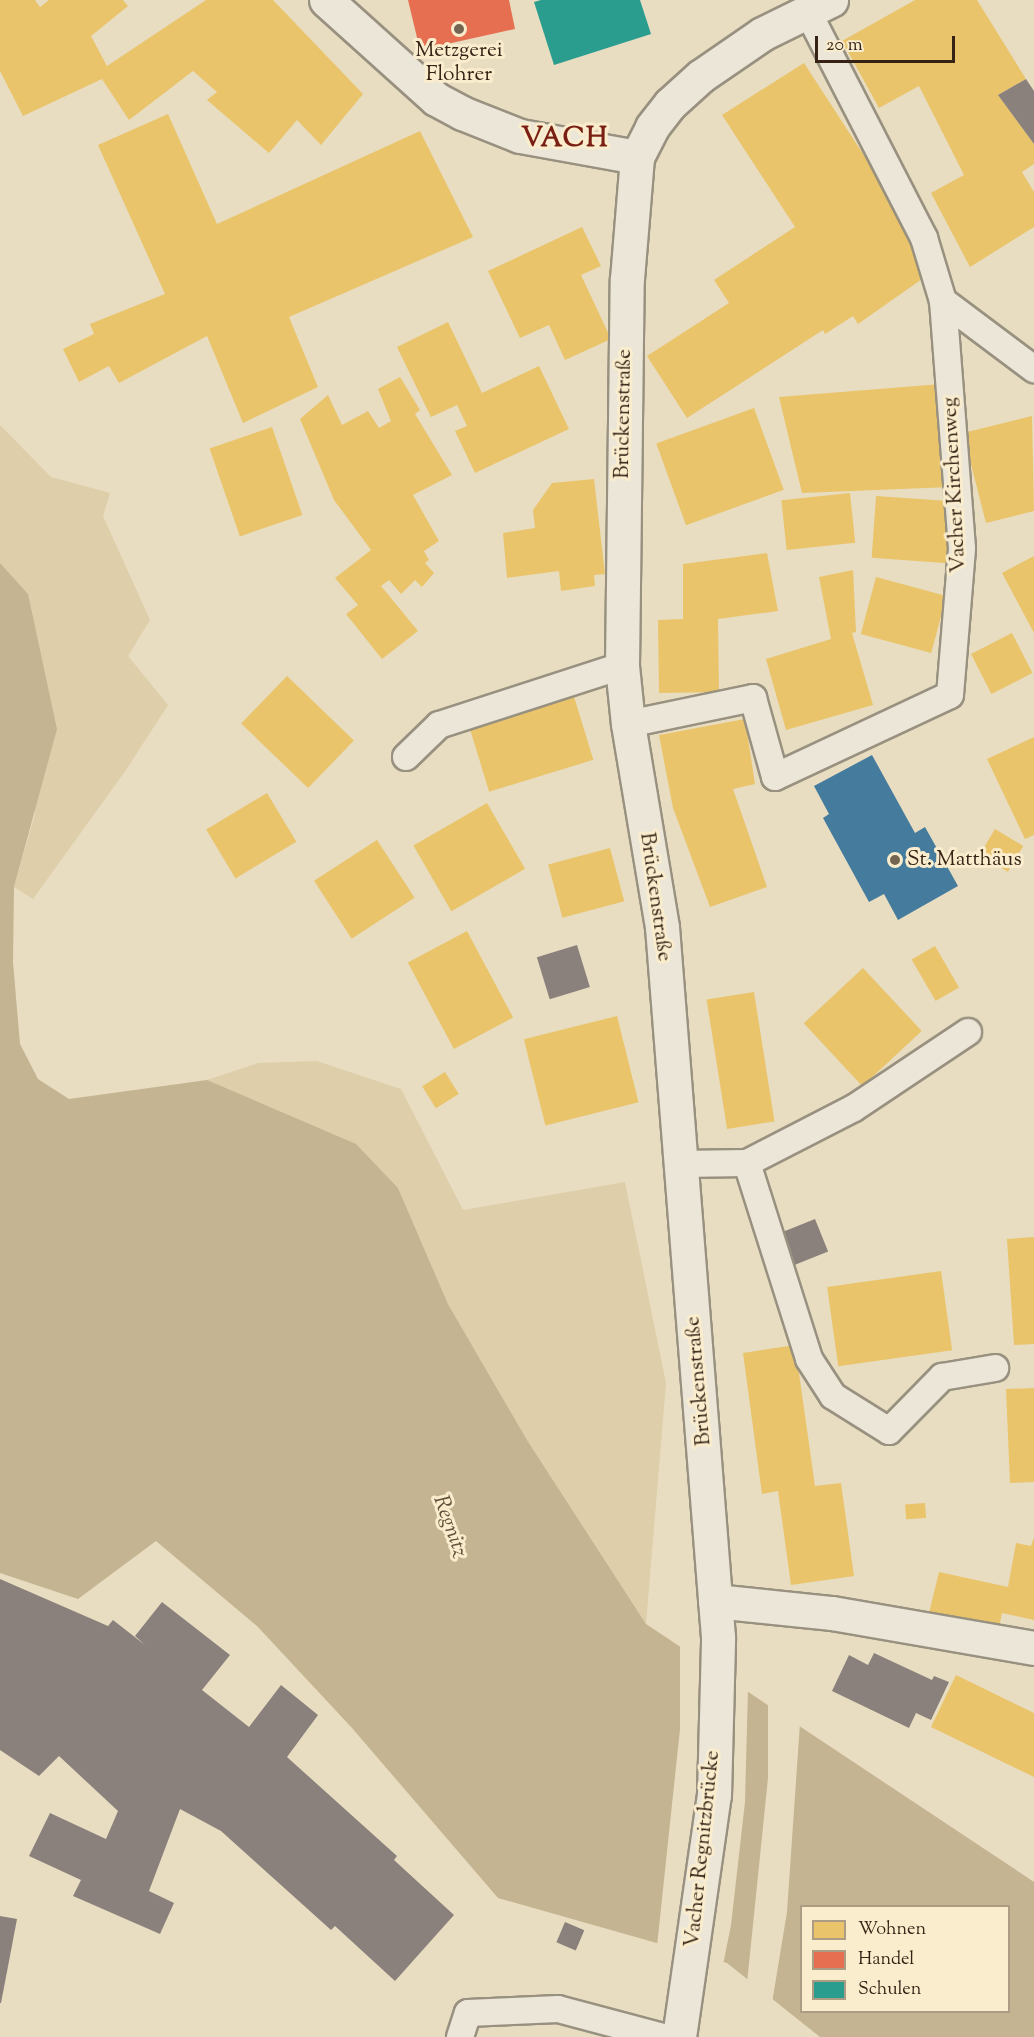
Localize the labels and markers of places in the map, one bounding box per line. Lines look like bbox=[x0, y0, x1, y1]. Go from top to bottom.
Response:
marker: Metzgerei Flohrer bbox=[452, 22, 466, 36]
place label: Metzgerei Flohrer bbox=[415, 38, 503, 88]
place label: St. Matthäus bbox=[907, 847, 1022, 873]
marker: St. Matthäus bbox=[888, 853, 902, 867]

